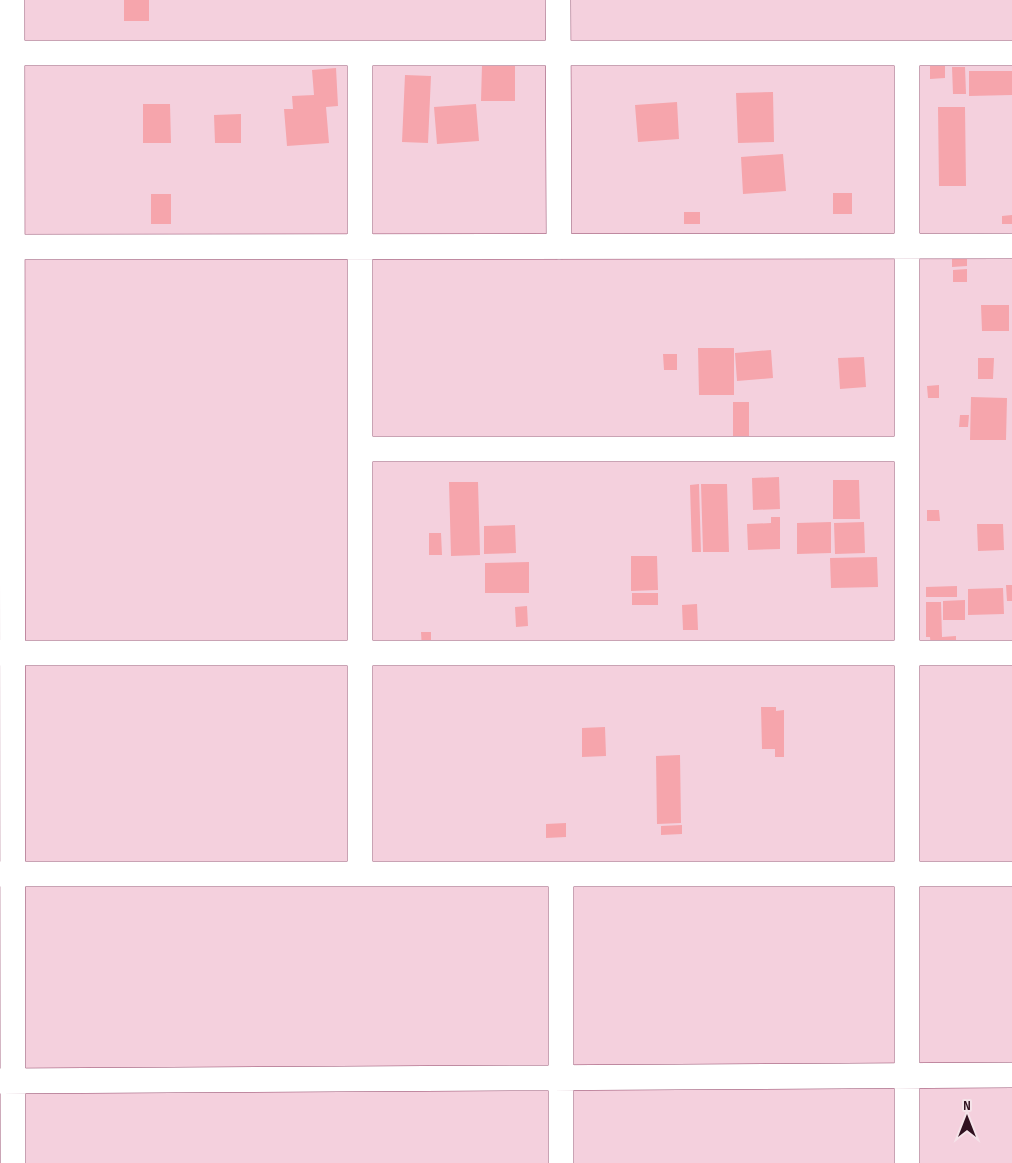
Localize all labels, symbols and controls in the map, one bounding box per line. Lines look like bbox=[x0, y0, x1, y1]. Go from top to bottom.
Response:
north arrow bbox=[942, 1093, 992, 1143]
text: N bbox=[963, 1097, 971, 1114]

